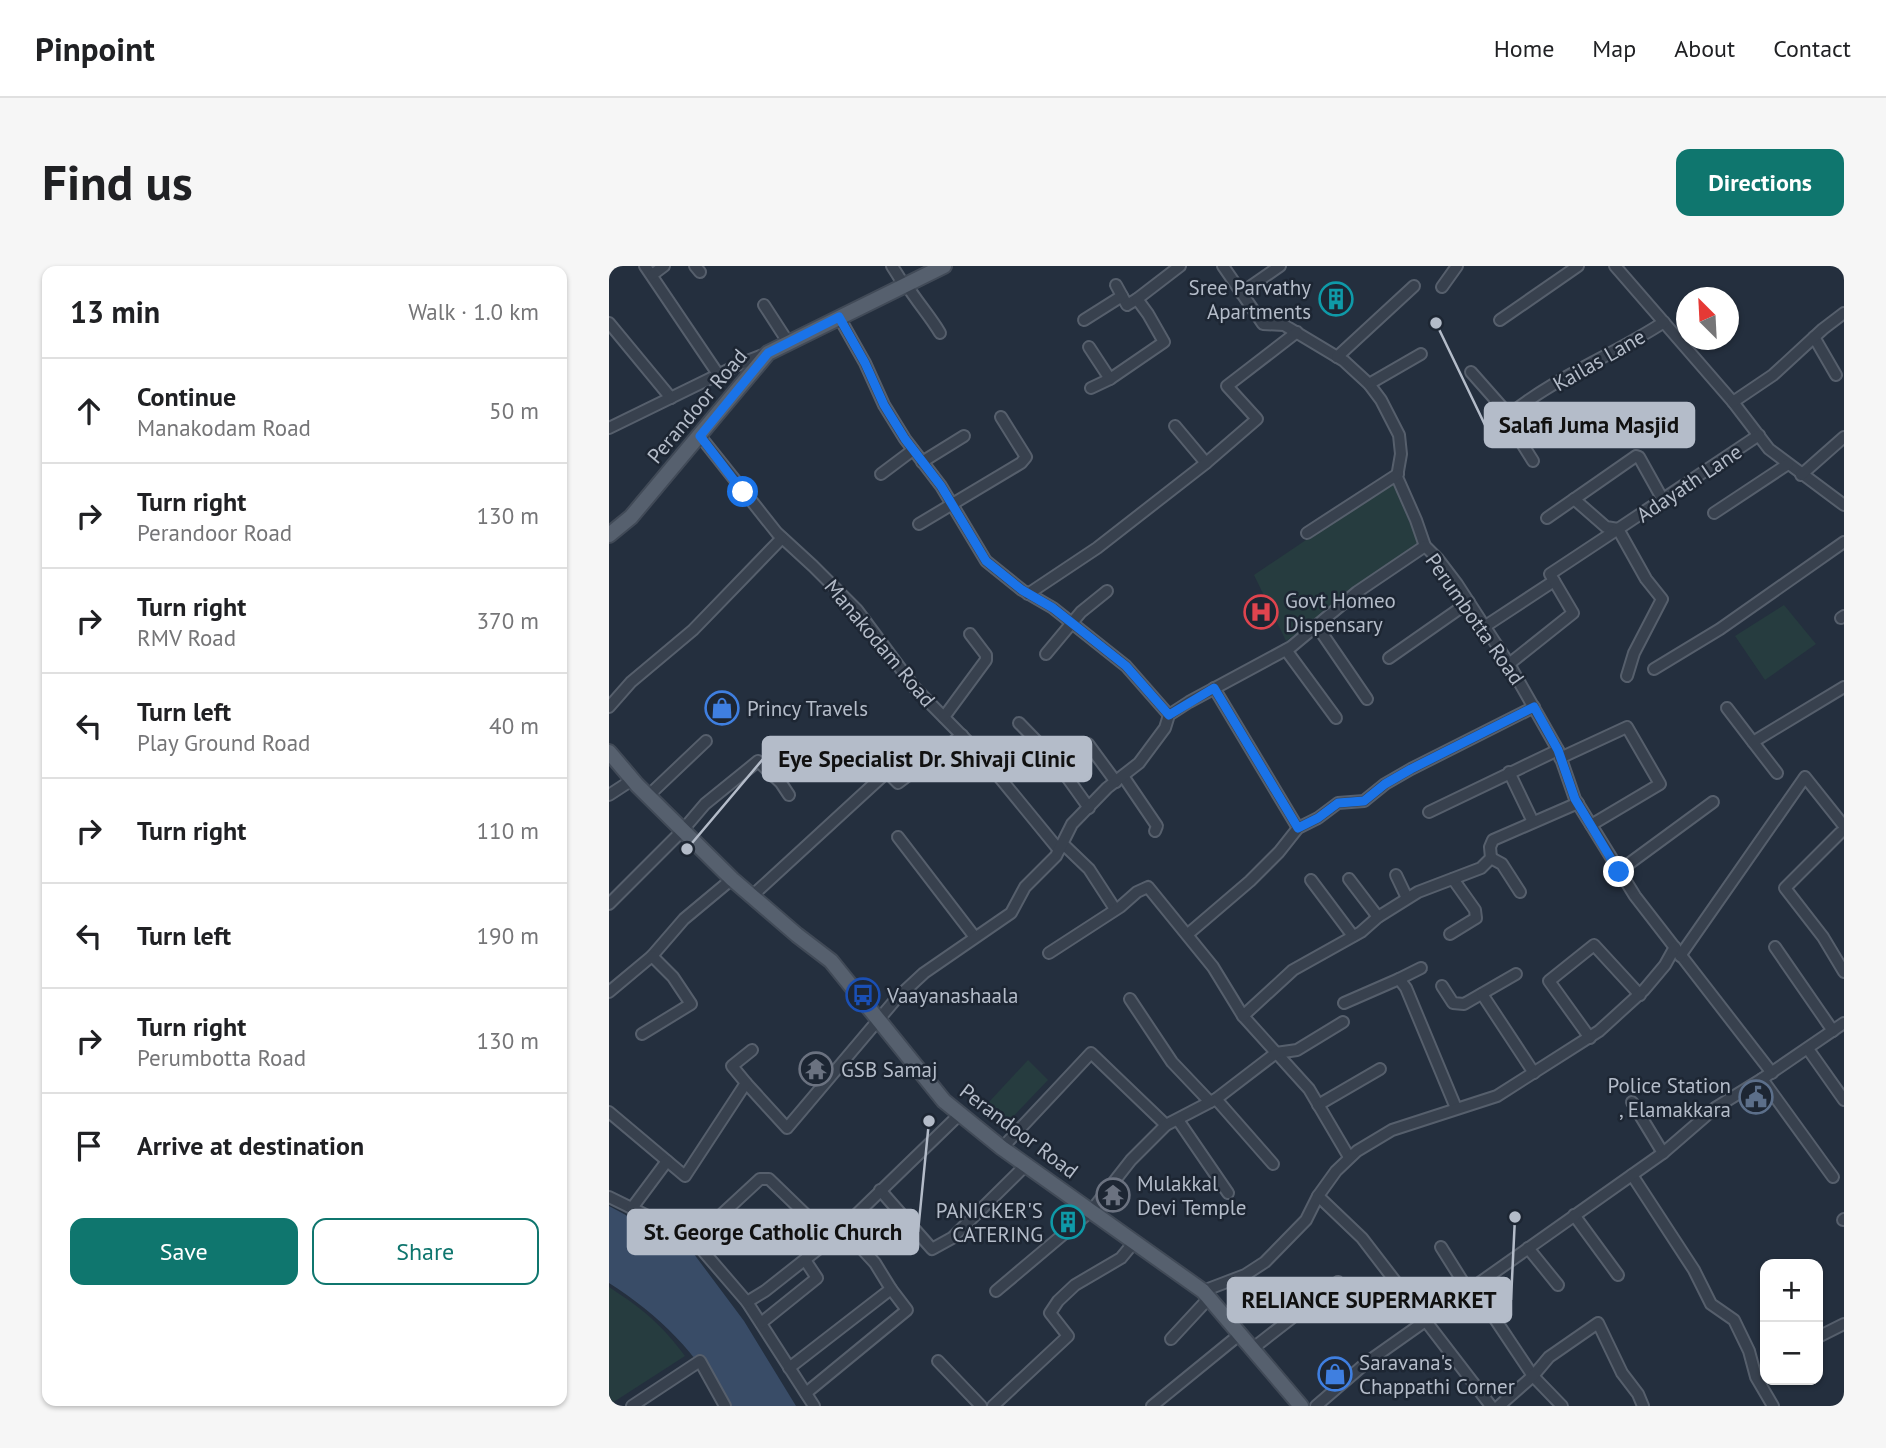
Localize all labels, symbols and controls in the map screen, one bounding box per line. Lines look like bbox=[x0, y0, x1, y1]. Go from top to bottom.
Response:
text: Pinpoint bbox=[35, 27, 155, 70]
text: Home bbox=[1494, 33, 1554, 64]
text: Map bbox=[1592, 33, 1636, 64]
text: About bbox=[1674, 33, 1735, 64]
text: Contact bbox=[1773, 33, 1851, 64]
button: Directions bbox=[1676, 149, 1844, 216]
text: Find us bbox=[42, 150, 193, 214]
place label: Sree Parvathy Apartments bbox=[1189, 274, 1311, 325]
building icon: Sree Parvathy Apartments bbox=[1317, 280, 1355, 318]
north arrow bbox=[1676, 287, 1739, 350]
text: 13 min bbox=[70, 292, 160, 331]
text: Walk · 1.0 km bbox=[408, 297, 539, 326]
street label: Kailas Lane bbox=[1548, 323, 1650, 397]
street label: Perandoor Road bbox=[641, 343, 753, 469]
text: Continue bbox=[137, 380, 236, 413]
icon: ahead bbox=[70, 392, 108, 430]
text: 50 m bbox=[489, 396, 539, 425]
callout: Salafi Juma Masjid bbox=[1485, 403, 1694, 447]
text: Salafi Juma Masjid bbox=[1499, 410, 1679, 439]
text: Manakodam Road bbox=[137, 413, 311, 442]
street label: Adayath Lane bbox=[1631, 438, 1747, 528]
route start bbox=[727, 476, 758, 507]
text: Turn right bbox=[137, 485, 246, 518]
icon: right bbox=[70, 497, 108, 535]
text: 130 m bbox=[477, 501, 539, 530]
text: Perandoor Road bbox=[137, 518, 292, 547]
street label: Perumbotta Road bbox=[1420, 548, 1530, 690]
street label: Manakodam Road bbox=[819, 573, 941, 713]
place label: Govt Homeo Dispensary bbox=[1285, 587, 1396, 638]
text: Turn right bbox=[137, 590, 246, 623]
hospital icon: Govt Homeo Dispensary bbox=[1242, 593, 1280, 631]
icon: right bbox=[70, 602, 108, 640]
text: 370 m bbox=[477, 606, 539, 635]
text: RMV Road bbox=[137, 623, 236, 652]
shop icon: Princy Travels bbox=[703, 689, 741, 727]
text: Turn left bbox=[137, 695, 231, 728]
place label: Princy Travels bbox=[747, 695, 868, 722]
icon: left bbox=[70, 707, 108, 745]
text: 40 m bbox=[489, 711, 539, 740]
text: Play Ground Road bbox=[137, 728, 310, 757]
callout: Eye Specialist Dr. Shivaji Clinic bbox=[763, 737, 1091, 781]
text: Eye Specialist Dr. Shivaji Clinic bbox=[778, 744, 1076, 773]
icon: right bbox=[70, 812, 108, 850]
text: Turn right bbox=[137, 814, 246, 847]
text: 110 m bbox=[477, 816, 539, 845]
route end bbox=[1603, 856, 1634, 887]
icon: left bbox=[70, 917, 108, 955]
text: Turn left bbox=[137, 919, 231, 952]
text: 190 m bbox=[477, 921, 539, 950]
bus stop icon: Vaayanashaala bbox=[844, 976, 882, 1014]
place label: Vaayanashaala bbox=[886, 982, 1019, 1009]
text: Turn right bbox=[137, 1010, 246, 1043]
icon: right bbox=[70, 1022, 108, 1060]
text: 130 m bbox=[477, 1026, 539, 1055]
text: Perumbotta Road bbox=[137, 1043, 306, 1072]
temple icon: GSB Samaj bbox=[797, 1050, 835, 1088]
place label: GSB Samaj bbox=[841, 1056, 938, 1083]
place label: Police Station , Elamakkara bbox=[1608, 1072, 1731, 1123]
street label: Perandoor Road bbox=[954, 1078, 1084, 1184]
public building icon: Police Station , Elamakkara bbox=[1737, 1078, 1775, 1116]
icon: arrive bbox=[70, 1127, 108, 1165]
text: Arrive at destination bbox=[137, 1129, 364, 1162]
place label: Mulakkal Devi Temple bbox=[1137, 1170, 1247, 1221]
temple icon: Mulakkal Devi Temple bbox=[1094, 1176, 1132, 1214]
place label: PANICKER'S CATERING bbox=[936, 1197, 1043, 1248]
building icon: PANICKER'S CATERING bbox=[1049, 1203, 1087, 1241]
callout: St. George Catholic Church bbox=[628, 1210, 918, 1254]
text: St. George Catholic Church bbox=[644, 1217, 902, 1246]
button: Save bbox=[70, 1218, 298, 1285]
button: Share bbox=[312, 1218, 539, 1285]
map controls bbox=[1760, 1259, 1823, 1385]
button: + bbox=[1760, 1259, 1823, 1322]
callout: RELIANCE SUPERMARKET bbox=[1228, 1278, 1511, 1322]
text: RELIANCE SUPERMARKET bbox=[1241, 1285, 1497, 1314]
button: − bbox=[1760, 1322, 1823, 1385]
place label: Saravana's Chappathi Corner bbox=[1359, 1349, 1515, 1400]
shop icon: Saravana's Chappathi Corner bbox=[1316, 1355, 1354, 1393]

